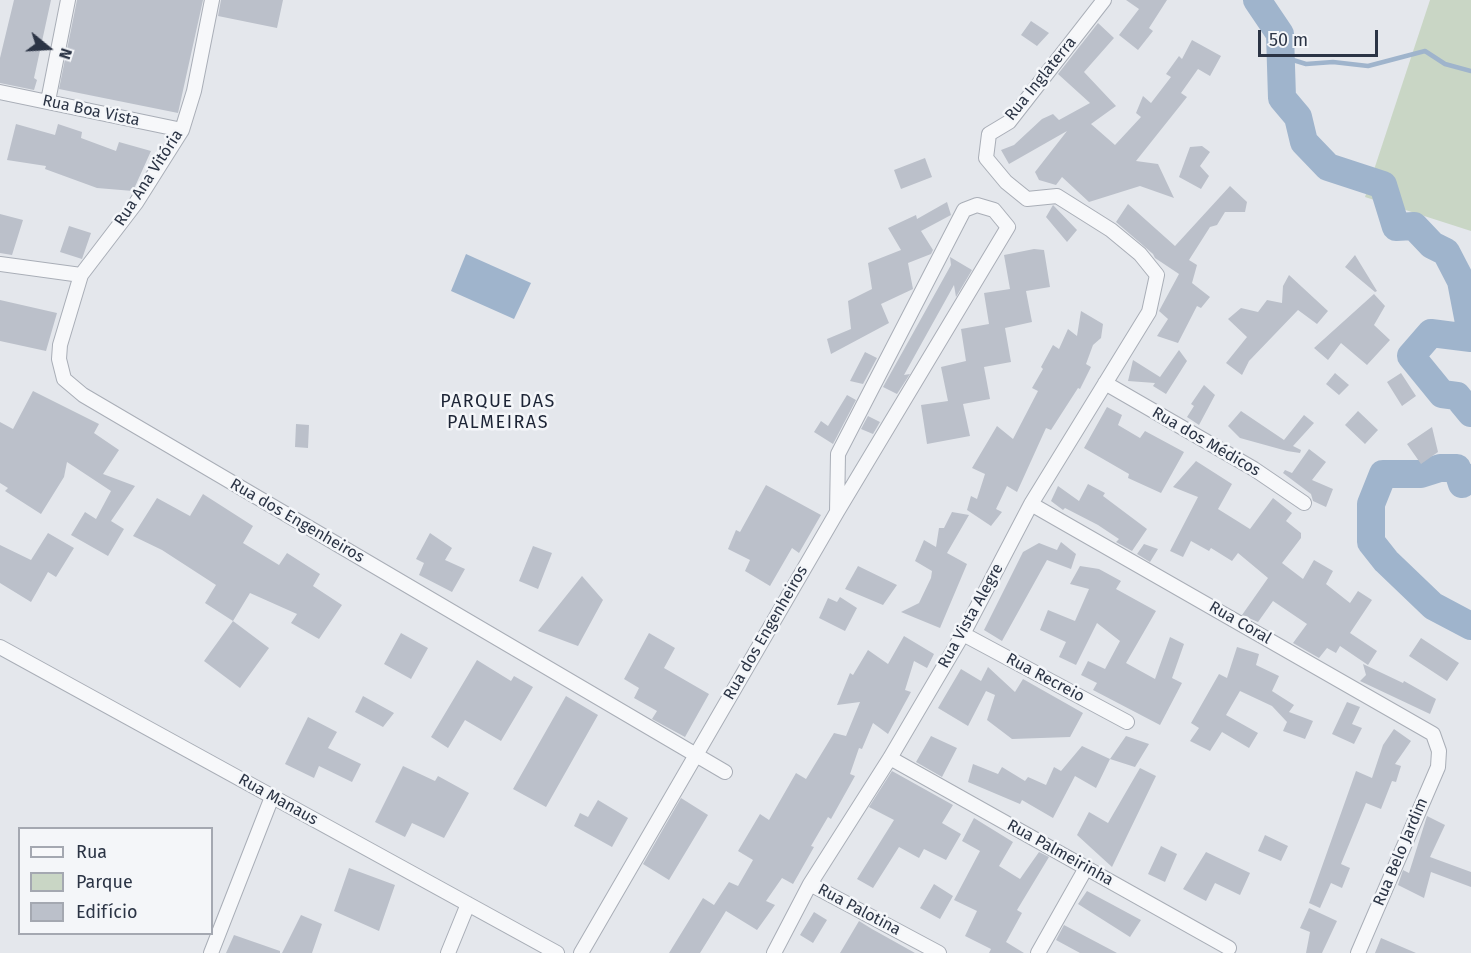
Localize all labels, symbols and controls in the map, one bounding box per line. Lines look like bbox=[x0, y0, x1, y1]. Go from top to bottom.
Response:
north arrow bbox=[18, 18, 78, 78]
scale bar bbox=[1261, 18, 1381, 56]
text: 50 m bbox=[1269, 29, 1308, 51]
street label: Rua Inglaterra bbox=[1001, 33, 1081, 125]
text: N bbox=[55, 46, 76, 62]
street label: Rua Boa Vista bbox=[41, 91, 141, 131]
street label: Rua Ana Vitória bbox=[111, 126, 187, 230]
district label: PARQUE DAS PALMEIRAS bbox=[440, 391, 556, 434]
street label: Rua dos Médicos bbox=[1148, 403, 1264, 481]
street label: Rua dos Engenheiros bbox=[227, 475, 367, 567]
street label: Rua Vista Alegre bbox=[934, 560, 1008, 672]
street label: Rua dos Engenheiros bbox=[720, 563, 812, 703]
street label: Rua Coral bbox=[1205, 597, 1275, 649]
street label: Rua Recreio bbox=[1003, 649, 1087, 707]
street label: Rua Manaus bbox=[235, 770, 321, 830]
street label: Rua Belo Jardim bbox=[1370, 795, 1432, 909]
street label: Rua Palmeirinha bbox=[1003, 816, 1117, 890]
legend bbox=[18, 827, 213, 935]
text: Rua bbox=[76, 841, 107, 863]
text: Parque bbox=[76, 871, 133, 893]
street label: Rua Palotina bbox=[814, 880, 904, 940]
text: Edifício bbox=[76, 901, 138, 923]

